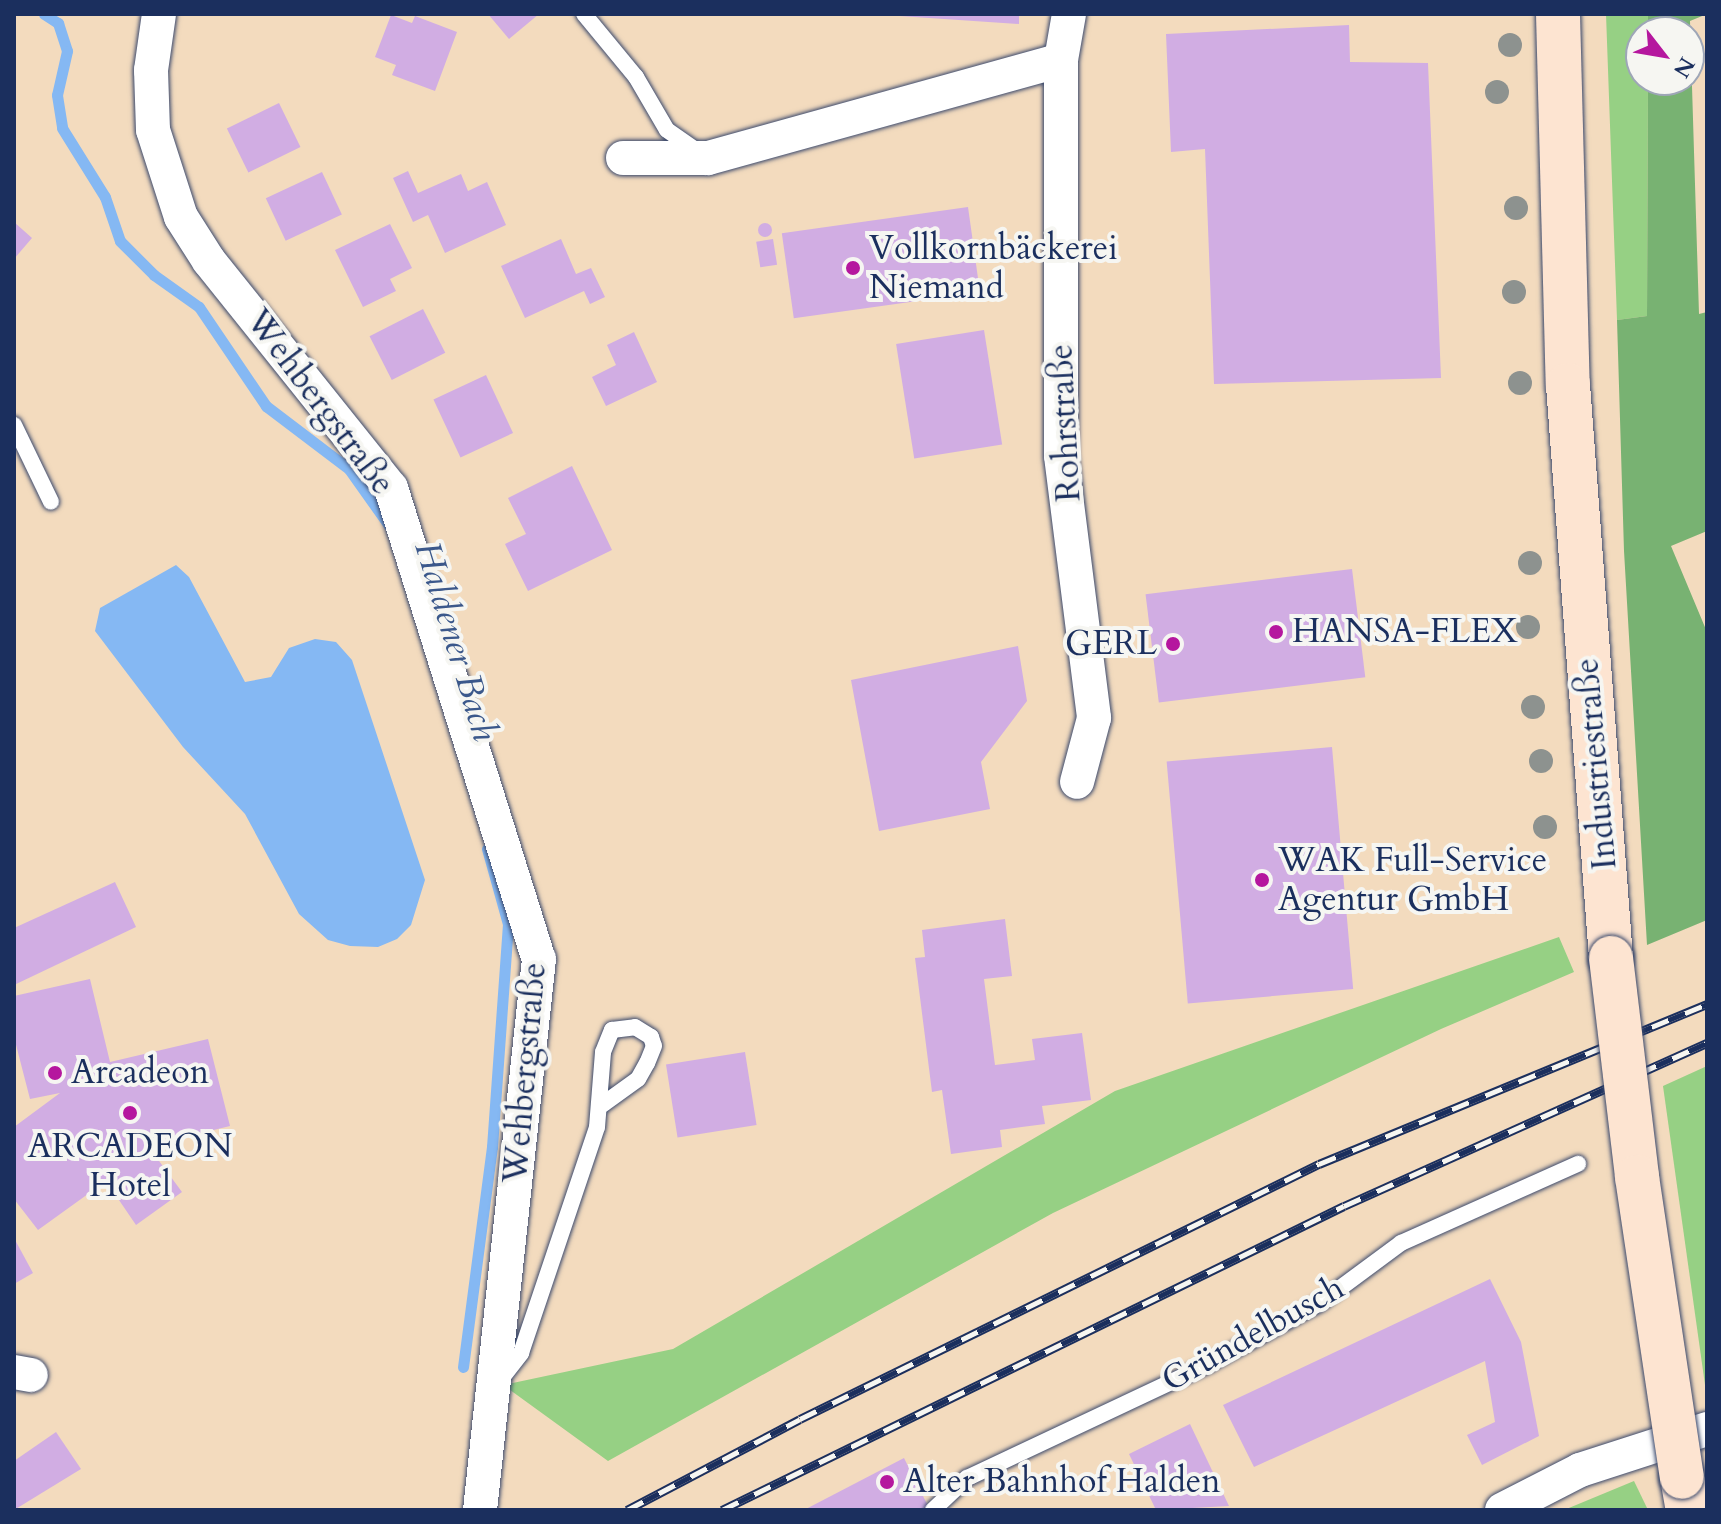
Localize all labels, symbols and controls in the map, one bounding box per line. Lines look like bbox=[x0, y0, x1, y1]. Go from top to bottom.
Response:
north arrow bbox=[1625, 16, 1705, 96]
text: N bbox=[1666, 51, 1702, 83]
place label: Vollkornbäckerei Niemand bbox=[869, 228, 1118, 308]
marker: Vollkornbäckerei Niemand bbox=[844, 259, 862, 277]
street label: Wehbergstraße bbox=[237, 301, 403, 503]
street label: Rohrstraße bbox=[1040, 343, 1090, 503]
water label: Haldener Bach bbox=[405, 536, 507, 746]
place label: HANSA-FLEX bbox=[1292, 612, 1518, 652]
marker: HANSA-FLEX bbox=[1267, 623, 1285, 641]
place label: GERL bbox=[1065, 624, 1157, 664]
marker: GERL bbox=[1164, 635, 1182, 653]
street label: Industriestraße bbox=[1566, 657, 1626, 871]
place label: WAK Full-Service Agentur GmbH bbox=[1278, 840, 1547, 920]
marker: WAK Full-Service Agentur GmbH bbox=[1253, 871, 1271, 889]
street label: Wehbergstraße bbox=[495, 961, 555, 1185]
place label: Arcadeon bbox=[71, 1053, 209, 1093]
marker: Arcadeon bbox=[46, 1064, 64, 1082]
marker: ARCADEON Hotel bbox=[121, 1104, 139, 1122]
place label: ARCADEON Hotel bbox=[28, 1126, 232, 1206]
street label: Gründelbusch bbox=[1155, 1267, 1351, 1401]
place label: Alter Bahnhof Halden bbox=[903, 1462, 1220, 1502]
marker: Alter Bahnhof Halden bbox=[878, 1473, 896, 1491]

